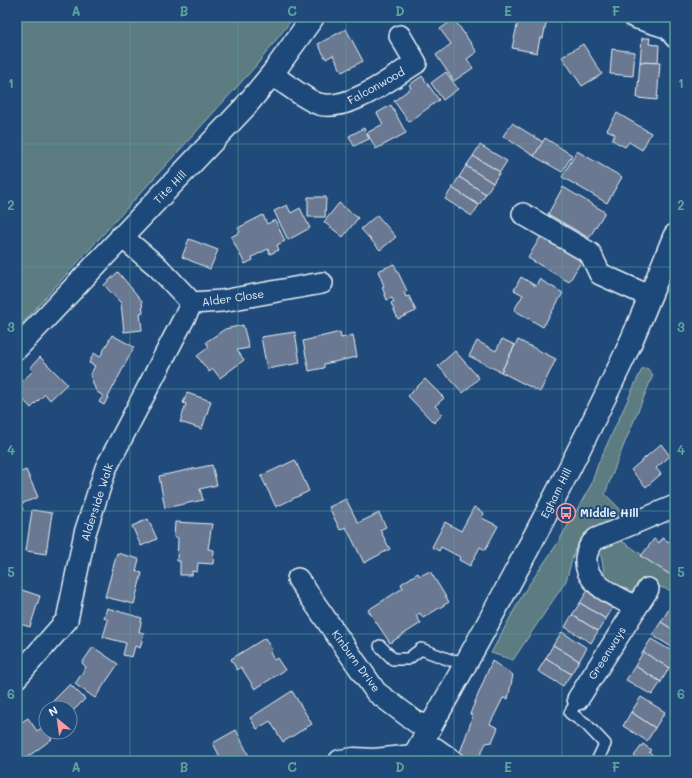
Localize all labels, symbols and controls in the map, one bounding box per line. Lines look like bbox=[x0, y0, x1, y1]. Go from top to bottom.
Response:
text: A bbox=[71, 2, 81, 19]
text: B bbox=[180, 2, 189, 19]
text: C bbox=[287, 2, 297, 19]
text: D bbox=[395, 2, 405, 19]
text: E bbox=[504, 2, 512, 19]
text: F bbox=[612, 2, 620, 19]
street label: Falconwood bbox=[344, 64, 407, 107]
text: 1 bbox=[8, 74, 14, 91]
text: 1 bbox=[678, 74, 684, 91]
street label: Tite Hill bbox=[150, 167, 189, 207]
text: 2 bbox=[7, 196, 15, 213]
text: 2 bbox=[677, 196, 685, 213]
street label: Alder Close bbox=[201, 286, 265, 309]
text: 3 bbox=[7, 318, 15, 335]
text: 3 bbox=[677, 318, 685, 335]
text: 4 bbox=[7, 441, 15, 458]
text: 4 bbox=[677, 441, 685, 458]
street label: Alderside Walk bbox=[77, 461, 116, 543]
street label: Egham Hill bbox=[536, 465, 575, 521]
bus stop icon: Middle Hill bbox=[555, 502, 577, 524]
place label: Middle Hill bbox=[580, 505, 639, 520]
text: 5 bbox=[7, 563, 15, 580]
text: 5 bbox=[677, 563, 685, 580]
street label: Greenways bbox=[584, 623, 629, 682]
street label: Kinburn Drive bbox=[329, 627, 384, 695]
text: 6 bbox=[7, 685, 15, 702]
text: 6 bbox=[677, 685, 685, 702]
north arrow bbox=[38, 700, 78, 740]
text: N bbox=[46, 702, 60, 719]
text: A bbox=[71, 758, 81, 775]
text: B bbox=[180, 758, 189, 775]
text: C bbox=[287, 758, 297, 775]
text: D bbox=[395, 758, 405, 775]
text: E bbox=[504, 758, 512, 775]
text: F bbox=[612, 758, 620, 775]

